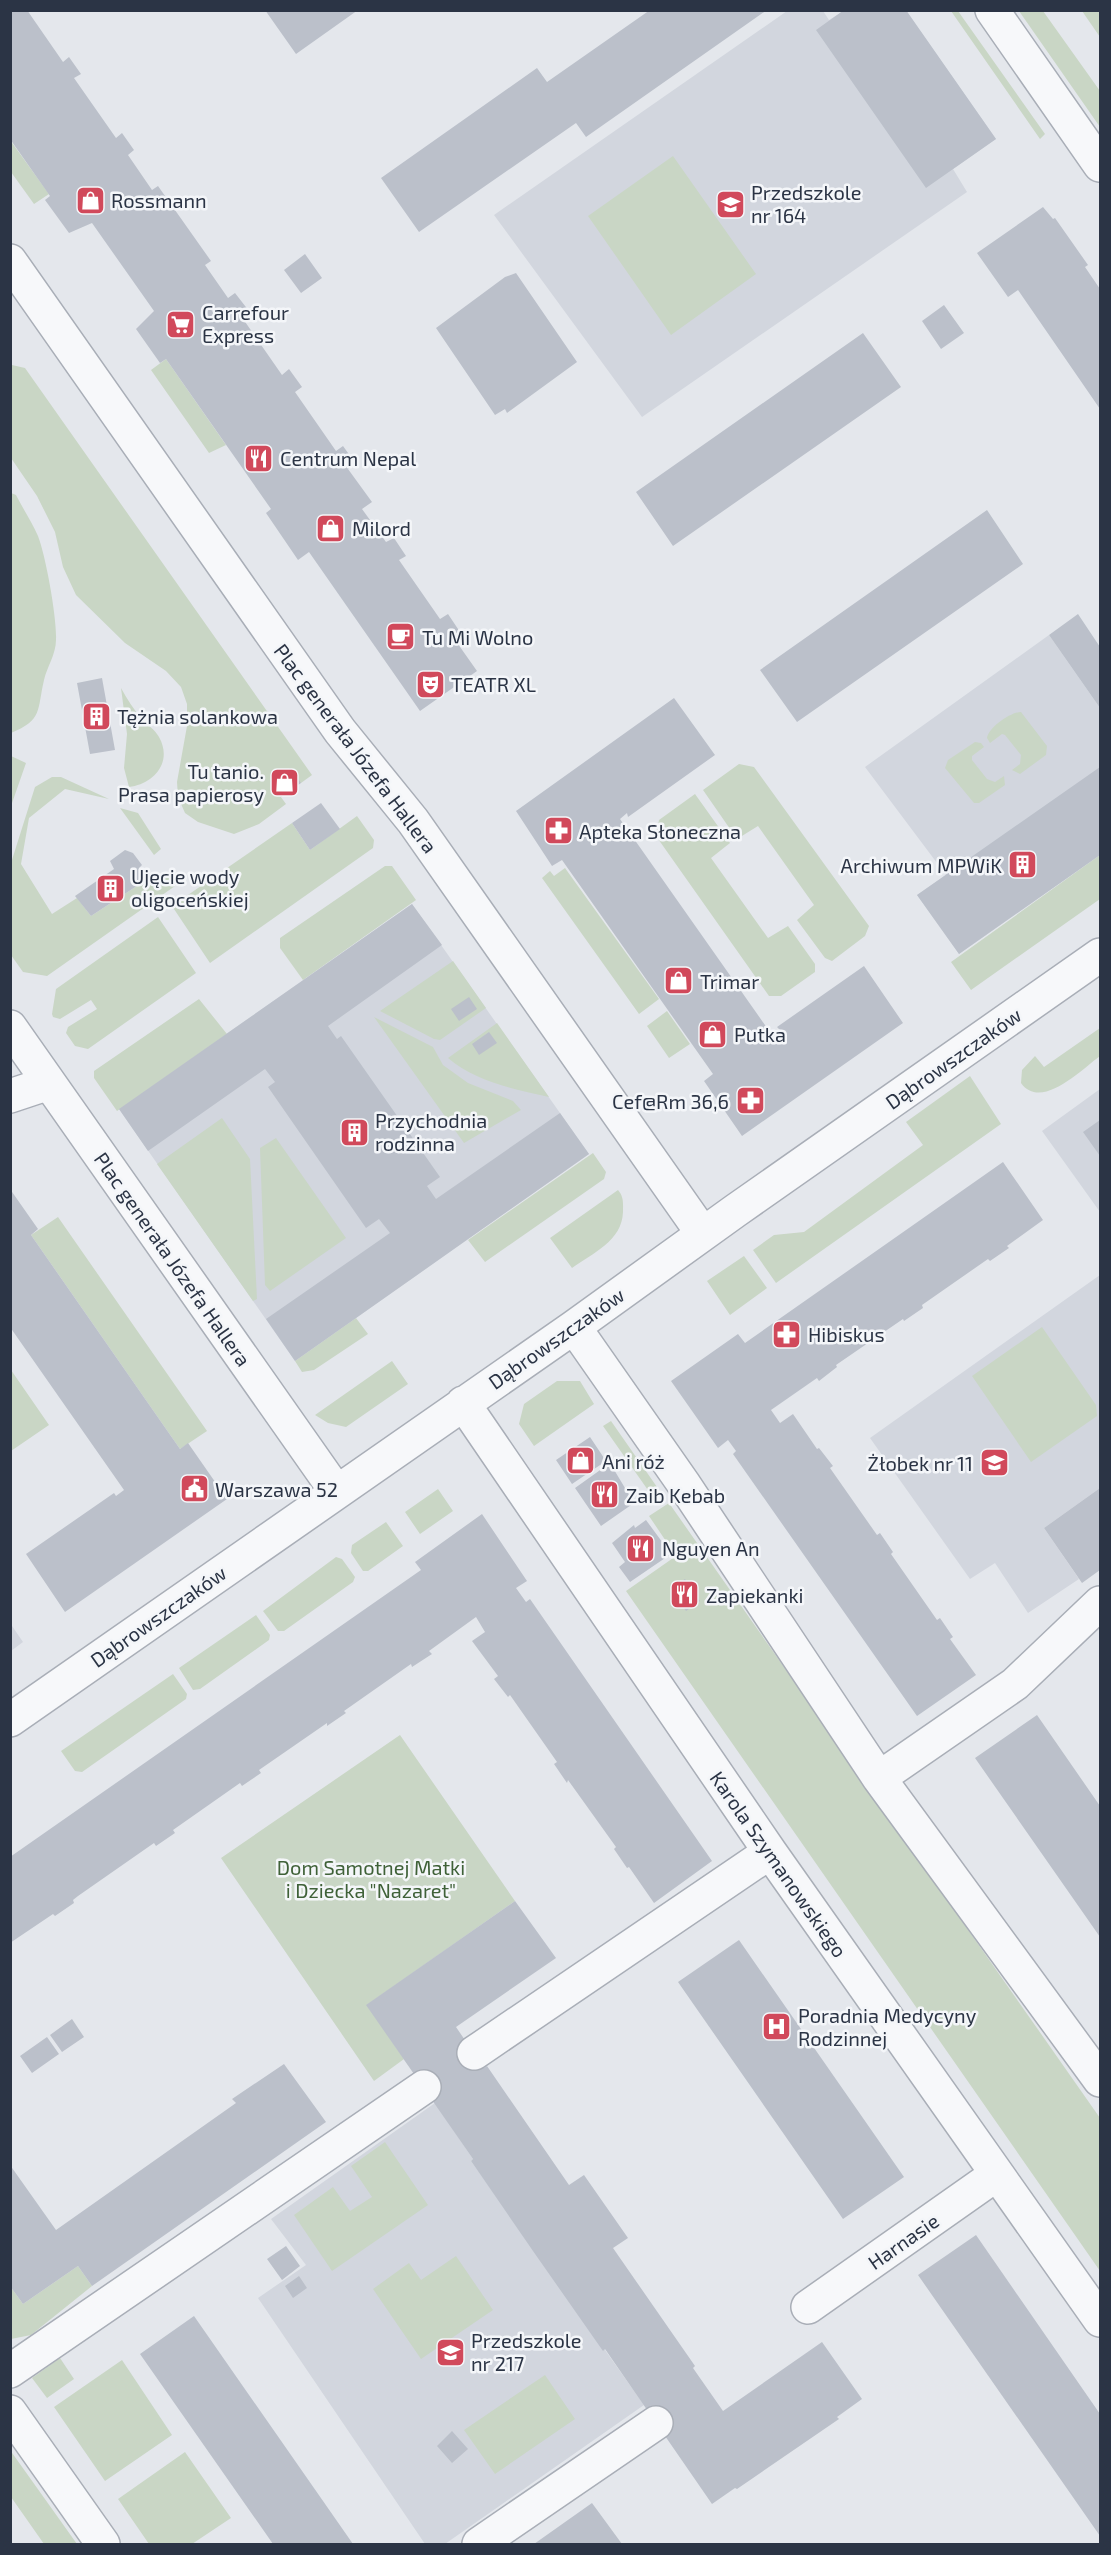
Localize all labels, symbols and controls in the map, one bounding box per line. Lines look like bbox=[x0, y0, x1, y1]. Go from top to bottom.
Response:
place label: Przedszkole nr 164 bbox=[751, 180, 861, 227]
shop icon: Rossmann bbox=[74, 184, 106, 216]
place label: Rossmann bbox=[111, 188, 207, 212]
school or university icon: Przedszkole nr 164 bbox=[714, 188, 746, 220]
place label: Carrefour Express bbox=[202, 300, 289, 347]
supermarket icon: Carrefour Express bbox=[165, 308, 197, 340]
restaurant icon: Centrum Nepal bbox=[243, 442, 275, 474]
place label: Centrum Nepal bbox=[280, 446, 416, 470]
shop icon: Milord bbox=[315, 512, 347, 544]
place label: Milord bbox=[352, 516, 411, 540]
cafe icon: Tu Mi Wolno bbox=[385, 621, 417, 653]
place label: Tu Mi Wolno bbox=[422, 625, 533, 649]
street label: Plac generała Józefa Hallera bbox=[269, 639, 443, 857]
theatre icon: TEATR XL bbox=[414, 668, 446, 700]
place label: TEATR XL bbox=[451, 672, 536, 696]
building icon: Tężnia solankowa bbox=[80, 700, 112, 732]
place label: Tężnia solankowa bbox=[117, 704, 278, 728]
place label: Tu tanio. Prasa papierosy bbox=[118, 759, 264, 806]
shop icon: Tu tanio. Prasa papierosy bbox=[269, 766, 301, 798]
pharmacy icon: Apteka Słoneczna bbox=[542, 815, 574, 847]
place label: Apteka Słoneczna bbox=[579, 819, 741, 843]
building icon: Archiwum MPWiK bbox=[1007, 849, 1039, 881]
place label: Archiwum MPWiK bbox=[841, 853, 1002, 877]
place label: Ujęcie wody oligoceńskiej bbox=[131, 864, 249, 911]
building icon: Ujęcie wody oligoceńskiej bbox=[94, 872, 126, 904]
shop icon: Trimar bbox=[663, 965, 695, 997]
place label: Trimar bbox=[700, 969, 759, 993]
street label: Dąbrowszczaków bbox=[881, 1002, 1025, 1114]
shop icon: Putka bbox=[697, 1018, 729, 1050]
place label: Putka bbox=[734, 1022, 786, 1046]
pharmacy icon: Cef@Rm 36,6 bbox=[734, 1085, 766, 1117]
place label: Cef@Rm 36,6 bbox=[612, 1089, 729, 1113]
place label: Przychodnia rodzinna bbox=[375, 1108, 487, 1155]
building icon: Przychodnia rodzinna bbox=[338, 1116, 370, 1148]
street label: Plac generała Józefa Hallera bbox=[90, 1147, 256, 1371]
street label: Dąbrowszczaków bbox=[484, 1282, 628, 1394]
pharmacy icon: Hibiskus bbox=[771, 1318, 803, 1350]
place label: Hibiskus bbox=[808, 1322, 885, 1346]
shop icon: Ani róż bbox=[565, 1445, 597, 1477]
school or university icon: Żłobek nr 11 bbox=[978, 1447, 1010, 1479]
place label: Ani róż bbox=[602, 1449, 665, 1473]
place label: Żłobek nr 11 bbox=[868, 1451, 973, 1475]
public building icon: Warszawa 52 bbox=[178, 1473, 210, 1505]
place label: Warszawa 52 bbox=[215, 1477, 338, 1501]
restaurant icon: Zaib Kebab bbox=[589, 1479, 621, 1511]
place label: Zaib Kebab bbox=[626, 1483, 725, 1507]
restaurant icon: Nguyen An bbox=[625, 1532, 657, 1564]
place label: Nguyen An bbox=[662, 1536, 760, 1560]
street label: Dąbrowszczaków bbox=[86, 1560, 230, 1672]
restaurant icon: Zapiekanki bbox=[669, 1579, 701, 1611]
place label: Zapiekanki bbox=[706, 1583, 804, 1607]
street label: Karola Szymanowskiego bbox=[706, 1766, 852, 1962]
park label: Dom Samotnej Matki i Dziecka "Nazaret" bbox=[277, 1855, 465, 1902]
place label: Poradnia Medycyny Rodzinnej bbox=[798, 2003, 977, 2050]
hospital icon: Poradnia Medycyny Rodzinnej bbox=[761, 2011, 793, 2043]
street label: Harnasie bbox=[863, 2208, 943, 2274]
place label: Przedszkole nr 217 bbox=[471, 2328, 581, 2375]
school or university icon: Przedszkole nr 217 bbox=[434, 2336, 466, 2368]

